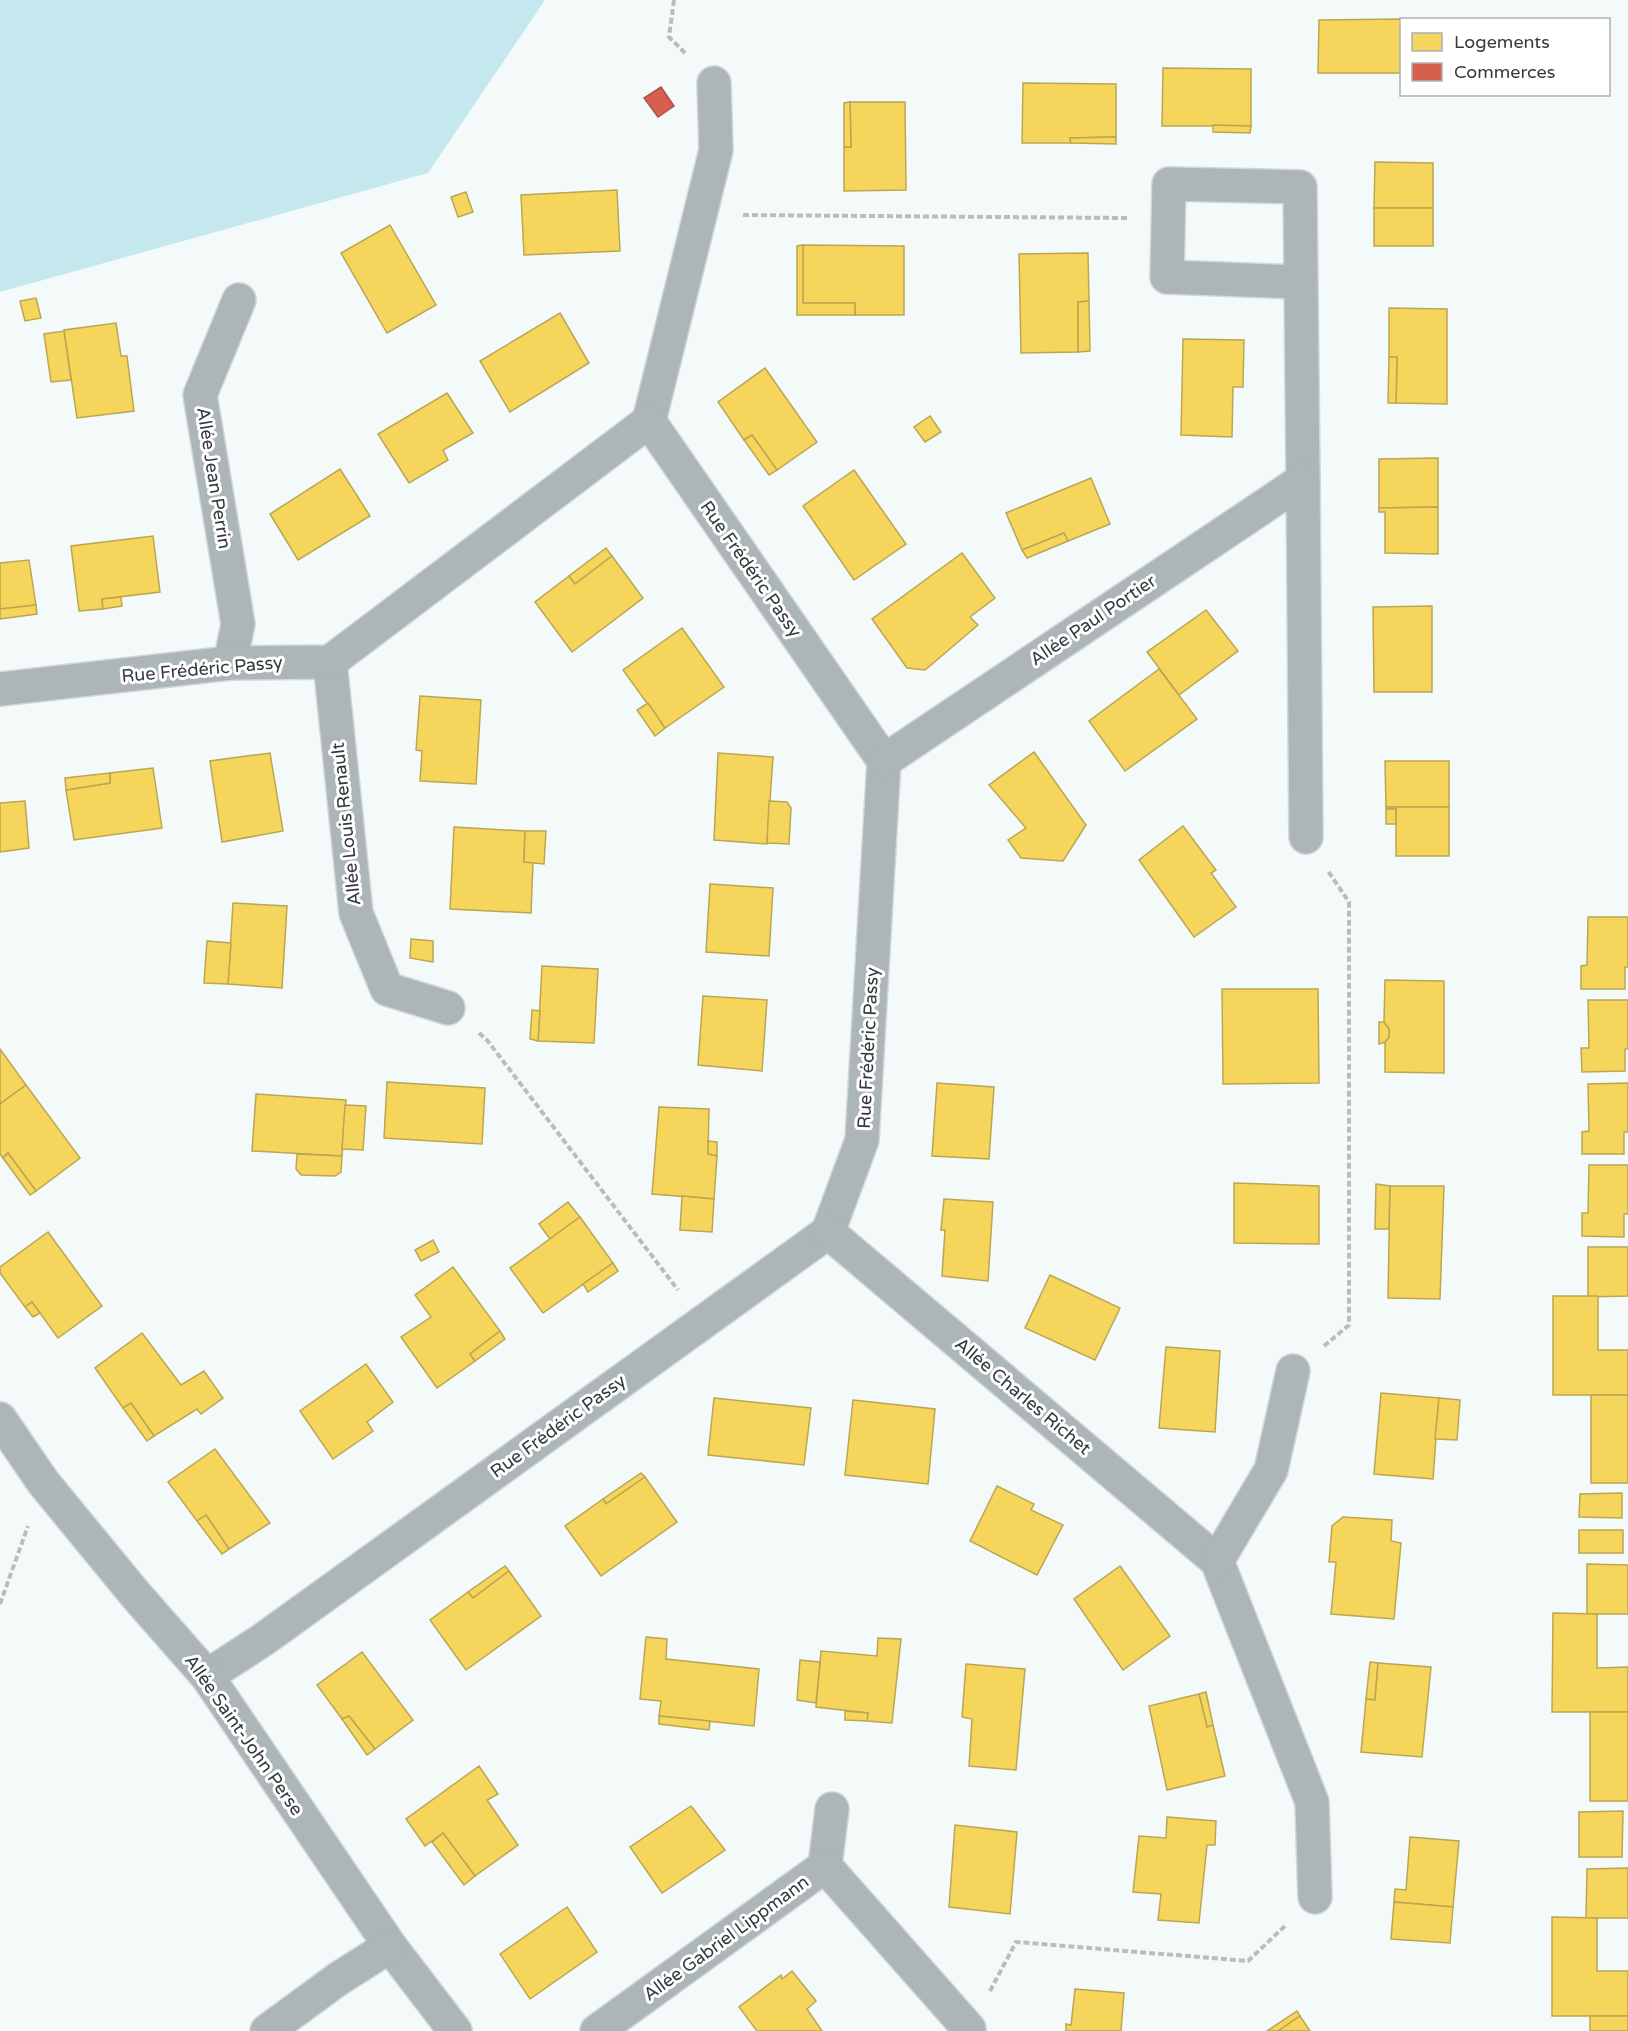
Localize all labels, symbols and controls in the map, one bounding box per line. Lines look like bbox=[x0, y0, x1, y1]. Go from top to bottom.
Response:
legend bbox=[1400, 18, 1610, 96]
text: Logements bbox=[1454, 31, 1550, 53]
text: Commerces bbox=[1454, 61, 1555, 83]
street label: Allée Jean Perrin bbox=[192, 406, 236, 550]
street label: Rue Frédéric Passy bbox=[696, 496, 807, 642]
street label: Allée Paul Portier bbox=[1026, 570, 1160, 670]
street label: Rue Frédéric Passy bbox=[120, 651, 284, 687]
street label: Allée Louis Renault bbox=[326, 741, 365, 907]
street label: Rue Frédéric Passy bbox=[853, 966, 883, 1129]
street label: Allée Charles Richet bbox=[951, 1333, 1096, 1459]
street label: Rue Frédéric Passy bbox=[486, 1369, 630, 1482]
street label: Allée Saint-John Perse bbox=[180, 1650, 308, 1820]
street label: Allée Gabriel Lippmann bbox=[639, 1871, 813, 2005]

